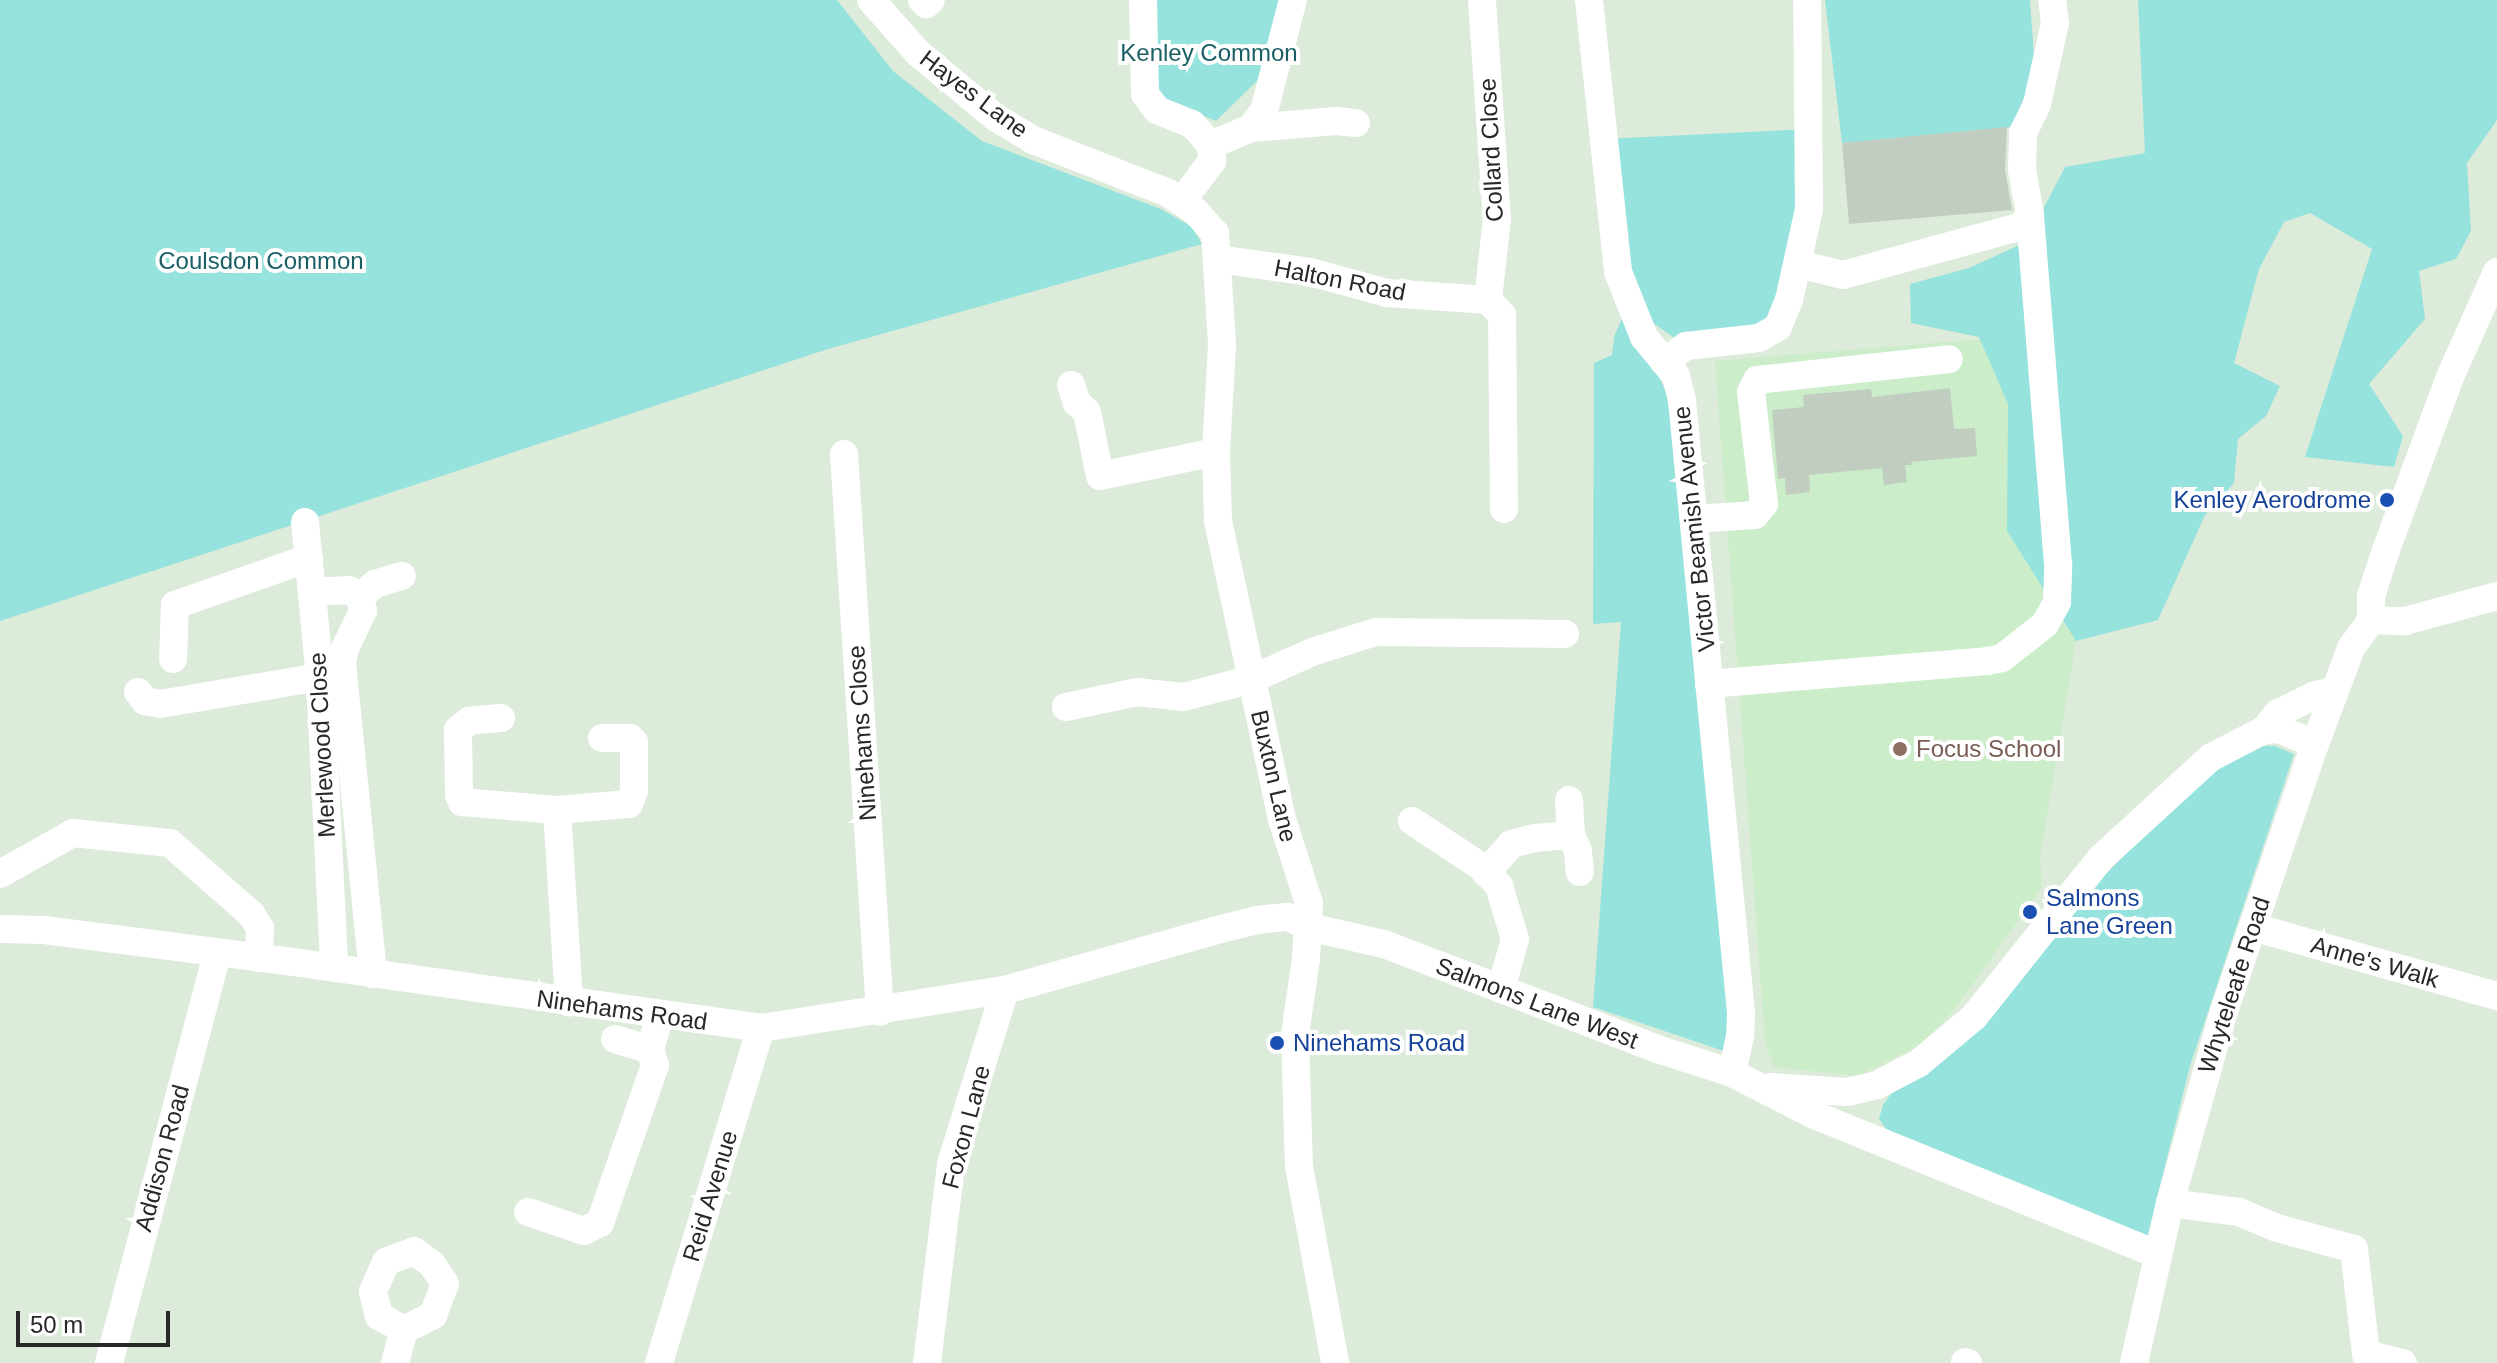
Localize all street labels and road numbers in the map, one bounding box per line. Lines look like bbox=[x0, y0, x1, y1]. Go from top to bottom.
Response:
street label: Hayes Lane bbox=[914, 44, 1034, 144]
street label: Collard Close bbox=[1473, 77, 1509, 223]
street label: Halton Road bbox=[1272, 253, 1408, 307]
street label: Victor Beamish Avenue bbox=[1667, 404, 1721, 654]
street label: Ninehams Close bbox=[841, 644, 883, 822]
street label: Merlewood Close bbox=[303, 652, 341, 838]
street label: Buxton Lane bbox=[1245, 707, 1303, 845]
street label: Whyteleafe Road bbox=[2192, 893, 2276, 1077]
street label: Anne's Walk bbox=[2308, 930, 2442, 994]
street label: Salmons Lane West bbox=[1432, 951, 1642, 1055]
street label: Ninehams Road bbox=[535, 984, 709, 1036]
street label: Foxon Lane bbox=[936, 1062, 996, 1192]
street label: Addison Road bbox=[129, 1081, 195, 1235]
street label: Reid Avenue bbox=[676, 1126, 744, 1266]

